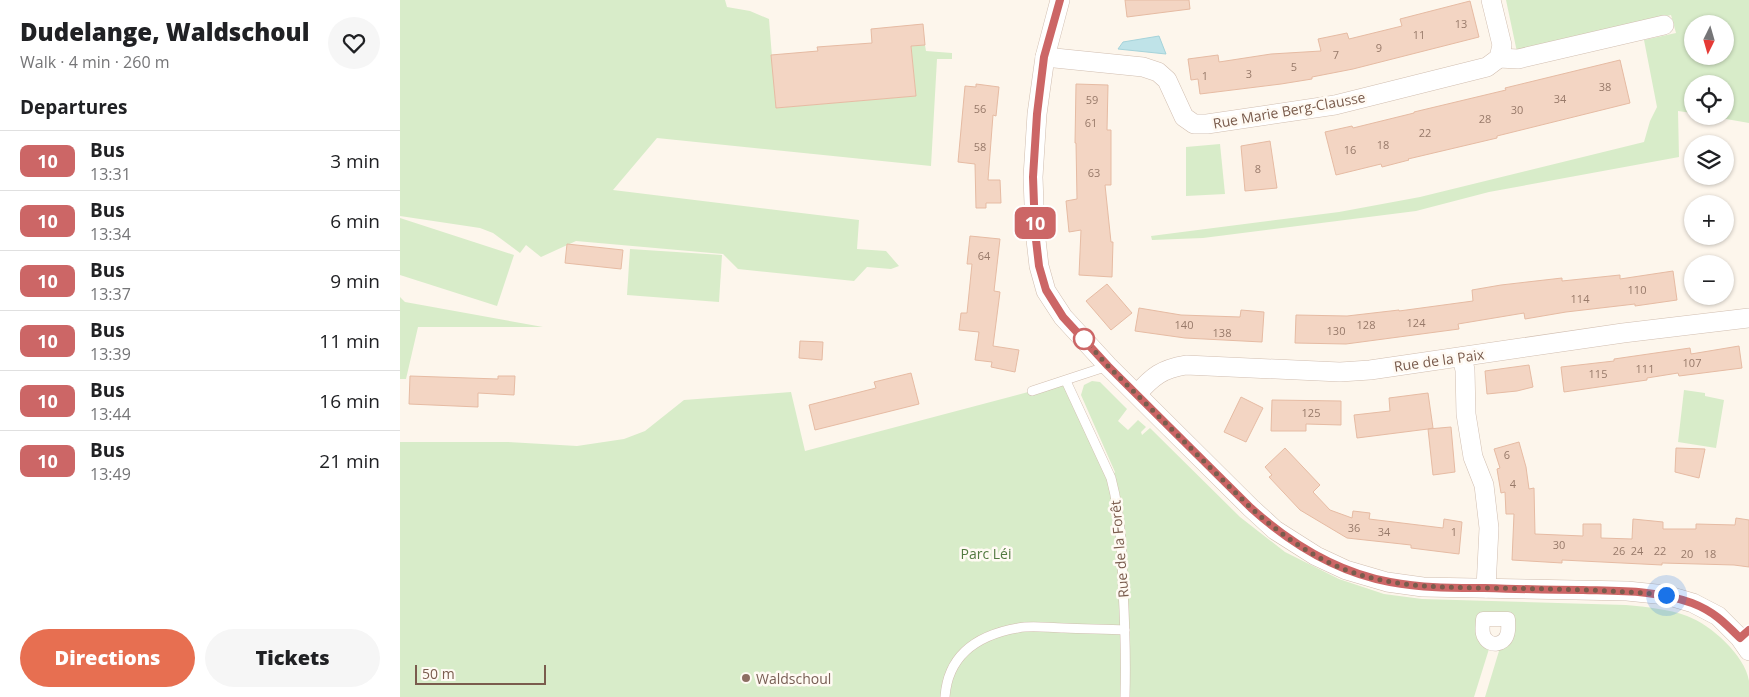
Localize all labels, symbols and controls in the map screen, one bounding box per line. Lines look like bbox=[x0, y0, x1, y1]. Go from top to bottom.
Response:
text: Dudelange, Waldschoul bbox=[20, 15, 309, 48]
north arrow bbox=[1684, 15, 1734, 65]
map controls bbox=[1684, 15, 1734, 305]
house number: 13 bbox=[1455, 16, 1467, 31]
button: heart bbox=[328, 17, 380, 69]
house number: 11 bbox=[1413, 27, 1425, 42]
house number: 9 bbox=[1376, 40, 1382, 55]
house number: 7 bbox=[1333, 47, 1339, 62]
text: Walk · 4 min · 260 m bbox=[20, 51, 170, 73]
house number: 5 bbox=[1291, 59, 1297, 74]
house number: 3 bbox=[1246, 66, 1252, 81]
house number: 1 bbox=[1202, 68, 1208, 83]
button: locate bbox=[1684, 75, 1734, 125]
house number: 38 bbox=[1599, 79, 1611, 94]
street label: Rue Marie Berg-Clausse bbox=[1211, 87, 1367, 133]
house number: 34 bbox=[1554, 91, 1567, 106]
house number: 59 bbox=[1086, 92, 1098, 107]
text: Departures bbox=[20, 94, 127, 120]
house number: 56 bbox=[974, 101, 986, 116]
house number: 30 bbox=[1511, 102, 1523, 117]
house number: 28 bbox=[1479, 111, 1491, 126]
house number: 61 bbox=[1085, 115, 1097, 130]
house number: 22 bbox=[1419, 125, 1431, 140]
button: layers bbox=[1684, 135, 1734, 185]
text: Bus bbox=[90, 137, 125, 163]
house number: 18 bbox=[1377, 137, 1389, 152]
house number: 58 bbox=[974, 139, 986, 154]
house number: 16 bbox=[1344, 142, 1356, 157]
text: 3 min bbox=[330, 148, 380, 174]
text: 10 bbox=[37, 149, 58, 173]
house number: 8 bbox=[1255, 161, 1261, 176]
text: 13:31 bbox=[90, 163, 131, 185]
house number: 63 bbox=[1088, 165, 1100, 180]
button: + bbox=[1684, 195, 1734, 245]
text: Bus bbox=[90, 197, 125, 223]
line badge: 10 bbox=[1012, 207, 1058, 239]
text: 6 min bbox=[330, 208, 380, 234]
text: 10 bbox=[37, 209, 58, 233]
text: 10 bbox=[1025, 211, 1045, 235]
text: 13:34 bbox=[90, 223, 131, 245]
house number: 64 bbox=[978, 248, 991, 263]
button: − bbox=[1684, 255, 1734, 305]
text: Bus bbox=[90, 257, 125, 283]
text: 9 min bbox=[330, 268, 380, 294]
text: 10 bbox=[37, 269, 58, 293]
house number: 110 bbox=[1628, 282, 1646, 297]
text: 13:37 bbox=[90, 283, 131, 305]
house number: 114 bbox=[1571, 291, 1590, 306]
house number: 124 bbox=[1407, 315, 1426, 330]
text: Bus bbox=[90, 317, 125, 343]
house number: 140 bbox=[1175, 317, 1193, 332]
house number: 128 bbox=[1357, 317, 1375, 332]
house number: 130 bbox=[1327, 323, 1345, 338]
house number: 138 bbox=[1213, 325, 1231, 340]
text: 11 min bbox=[319, 328, 380, 354]
unlabelled marker bbox=[1073, 328, 1095, 350]
text: 10 bbox=[37, 329, 58, 353]
text: 13:39 bbox=[90, 343, 131, 365]
street label: Rue de la Paix bbox=[1393, 344, 1486, 376]
house number: 107 bbox=[1683, 355, 1701, 370]
house number: 111 bbox=[1636, 361, 1654, 376]
house number: 115 bbox=[1589, 366, 1607, 381]
text: Bus bbox=[90, 377, 125, 403]
text: 16 min bbox=[319, 388, 380, 414]
text: 10 bbox=[37, 389, 58, 413]
text: 13:44 bbox=[90, 403, 131, 425]
house number: 125 bbox=[1302, 405, 1320, 420]
text: Bus bbox=[90, 437, 125, 463]
house number: 6 bbox=[1504, 447, 1510, 462]
text: 21 min bbox=[319, 448, 380, 474]
text: 10 bbox=[37, 449, 58, 473]
text: 13:49 bbox=[90, 463, 131, 485]
house number: 4 bbox=[1510, 476, 1517, 491]
street label: Rue de la Forêt bbox=[1105, 499, 1133, 599]
house number: 36 bbox=[1348, 520, 1360, 535]
house number: 34 bbox=[1378, 524, 1391, 539]
house number: 1 bbox=[1451, 524, 1457, 539]
house number: 30 bbox=[1553, 537, 1565, 552]
house number: 26 bbox=[1613, 543, 1625, 558]
house number: 24 bbox=[1631, 543, 1644, 558]
house number: 22 bbox=[1654, 543, 1666, 558]
park label: Parc Léi bbox=[961, 544, 1011, 563]
house number: 20 bbox=[1681, 546, 1693, 561]
house number: 18 bbox=[1704, 546, 1716, 561]
your location bbox=[1654, 583, 1679, 608]
button: Directions bbox=[20, 629, 195, 687]
button: Tickets bbox=[205, 629, 380, 687]
scale bar bbox=[415, 662, 546, 685]
text: 50 m bbox=[422, 664, 455, 683]
place label: Waldschoul bbox=[756, 669, 831, 688]
marker: Waldschoul bbox=[740, 672, 752, 684]

